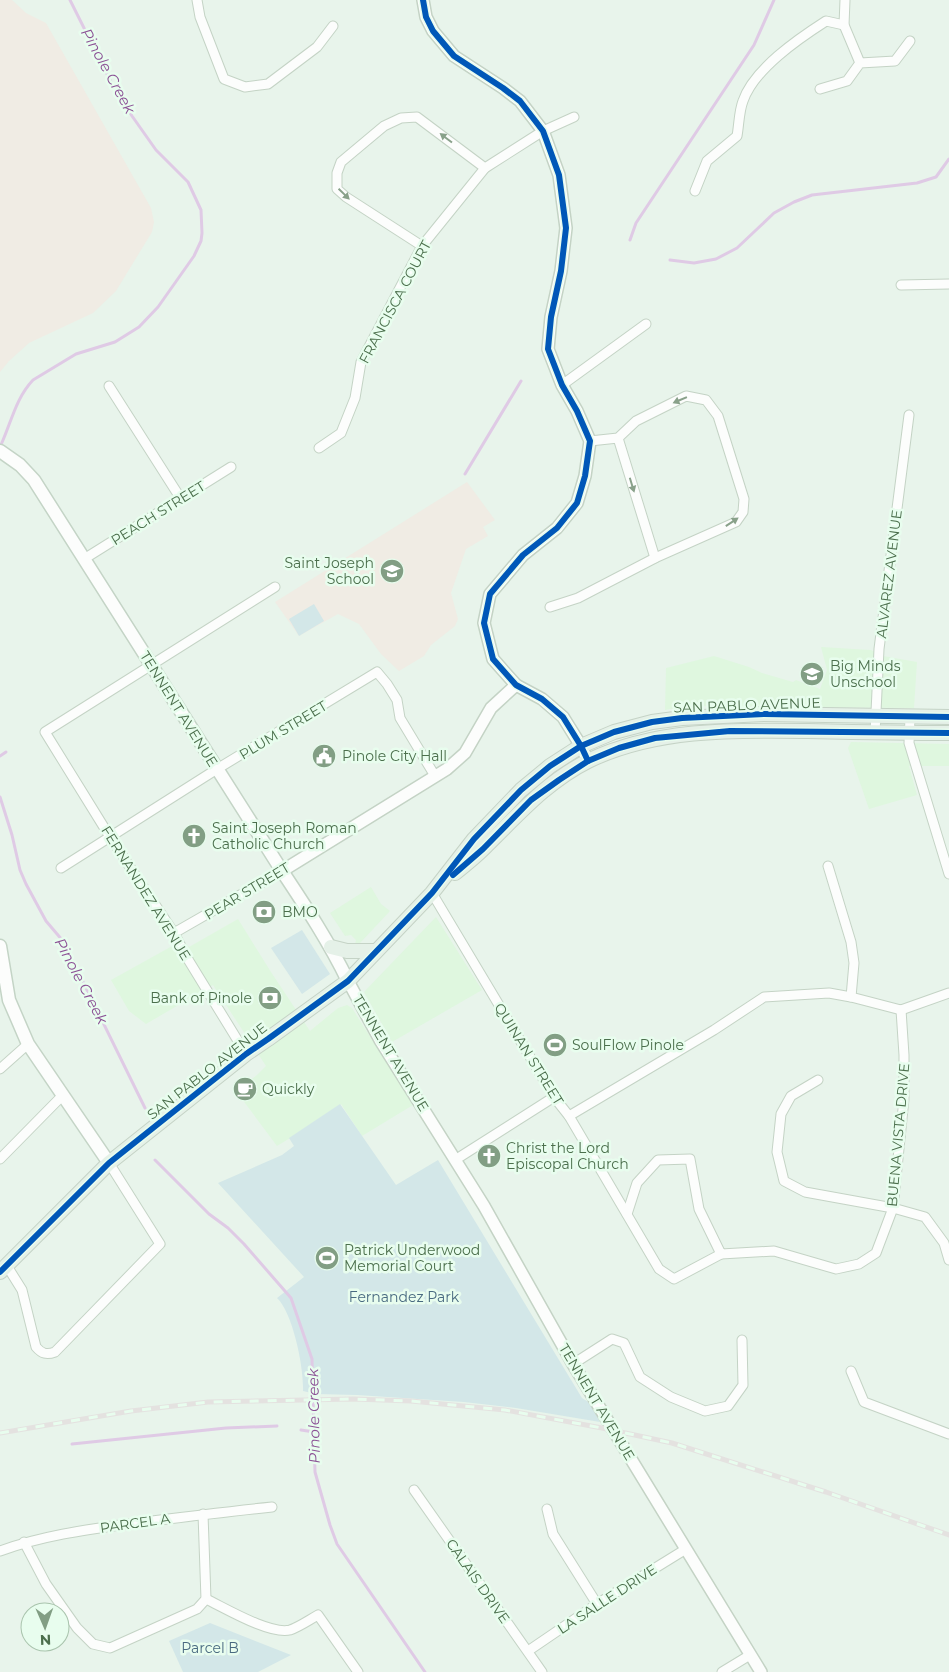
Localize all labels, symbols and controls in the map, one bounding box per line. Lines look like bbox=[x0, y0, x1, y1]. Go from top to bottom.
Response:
water label: Pinole Creek bbox=[77, 25, 140, 118]
one-way arrow bbox=[440, 133, 453, 144]
one-way arrow bbox=[337, 188, 349, 200]
street label: FRANCISCA COURT bbox=[355, 237, 435, 367]
one-way arrow bbox=[672, 396, 687, 404]
street label: PEACH STREET bbox=[108, 477, 208, 549]
one-way arrow bbox=[629, 477, 636, 492]
street label: ALVAREZ AVENUE bbox=[872, 509, 906, 639]
one-way arrow bbox=[725, 517, 739, 527]
place label: Saint Joseph School bbox=[285, 554, 374, 588]
school or university icon: Saint Joseph School bbox=[379, 558, 405, 584]
street label: TENNENT AVENUE bbox=[136, 648, 222, 770]
place label: Big Minds Unschool bbox=[830, 657, 901, 691]
school or university icon: Big Minds Unschool bbox=[799, 661, 825, 687]
street label: SAN PABLO AVENUE bbox=[673, 693, 821, 717]
street label: PLUM STREET bbox=[236, 697, 330, 763]
public building icon: Pinole City Hall bbox=[311, 743, 337, 769]
place label: Pinole City Hall bbox=[342, 747, 447, 765]
place label: Saint Joseph Roman Catholic Church bbox=[212, 819, 357, 853]
street label: FERNANDEZ AVENUE bbox=[97, 822, 195, 964]
church icon: Saint Joseph Roman Catholic Church bbox=[181, 823, 207, 849]
street label: PEAR STREET bbox=[201, 858, 293, 924]
bank icon: BMO bbox=[251, 899, 277, 925]
place label: BMO bbox=[282, 903, 318, 921]
water label: Pinole Creek bbox=[51, 934, 113, 1028]
bank icon: Bank of Pinole bbox=[257, 985, 283, 1011]
place label: Bank of Pinole bbox=[150, 989, 252, 1007]
street label: TENNENT AVENUE bbox=[349, 991, 433, 1115]
street label: QUINAN STREET bbox=[490, 1000, 568, 1108]
street label: SAN PABLO AVENUE bbox=[143, 1019, 271, 1123]
sports icon: SoulFlow Pinole bbox=[542, 1032, 568, 1058]
place label: SoulFlow Pinole bbox=[572, 1036, 684, 1054]
street label: BUENA VISTA DRIVE bbox=[883, 1062, 913, 1208]
cafe icon: Quickly bbox=[232, 1076, 258, 1102]
place label: Quickly bbox=[262, 1080, 315, 1098]
place label: Christ the Lord Episcopal Church bbox=[506, 1139, 629, 1173]
church icon: Christ the Lord Episcopal Church bbox=[476, 1143, 502, 1169]
place label: Patrick Underwood Memorial Court bbox=[344, 1241, 480, 1275]
sports icon: Patrick Underwood Memorial Court bbox=[314, 1245, 340, 1271]
park label: Fernandez Park bbox=[349, 1288, 460, 1306]
street label: TENNENT AVENUE bbox=[555, 1340, 639, 1464]
water label: Pinole Creek bbox=[303, 1367, 324, 1464]
street label: PARCEL A bbox=[99, 1509, 172, 1537]
street label: CALAIS DRIVE bbox=[442, 1535, 514, 1627]
street label: LA SALLE DRIVE bbox=[554, 1560, 660, 1638]
north arrow bbox=[20, 1602, 70, 1652]
text: N bbox=[39, 1631, 51, 1649]
park label: Parcel B bbox=[181, 1639, 239, 1657]

